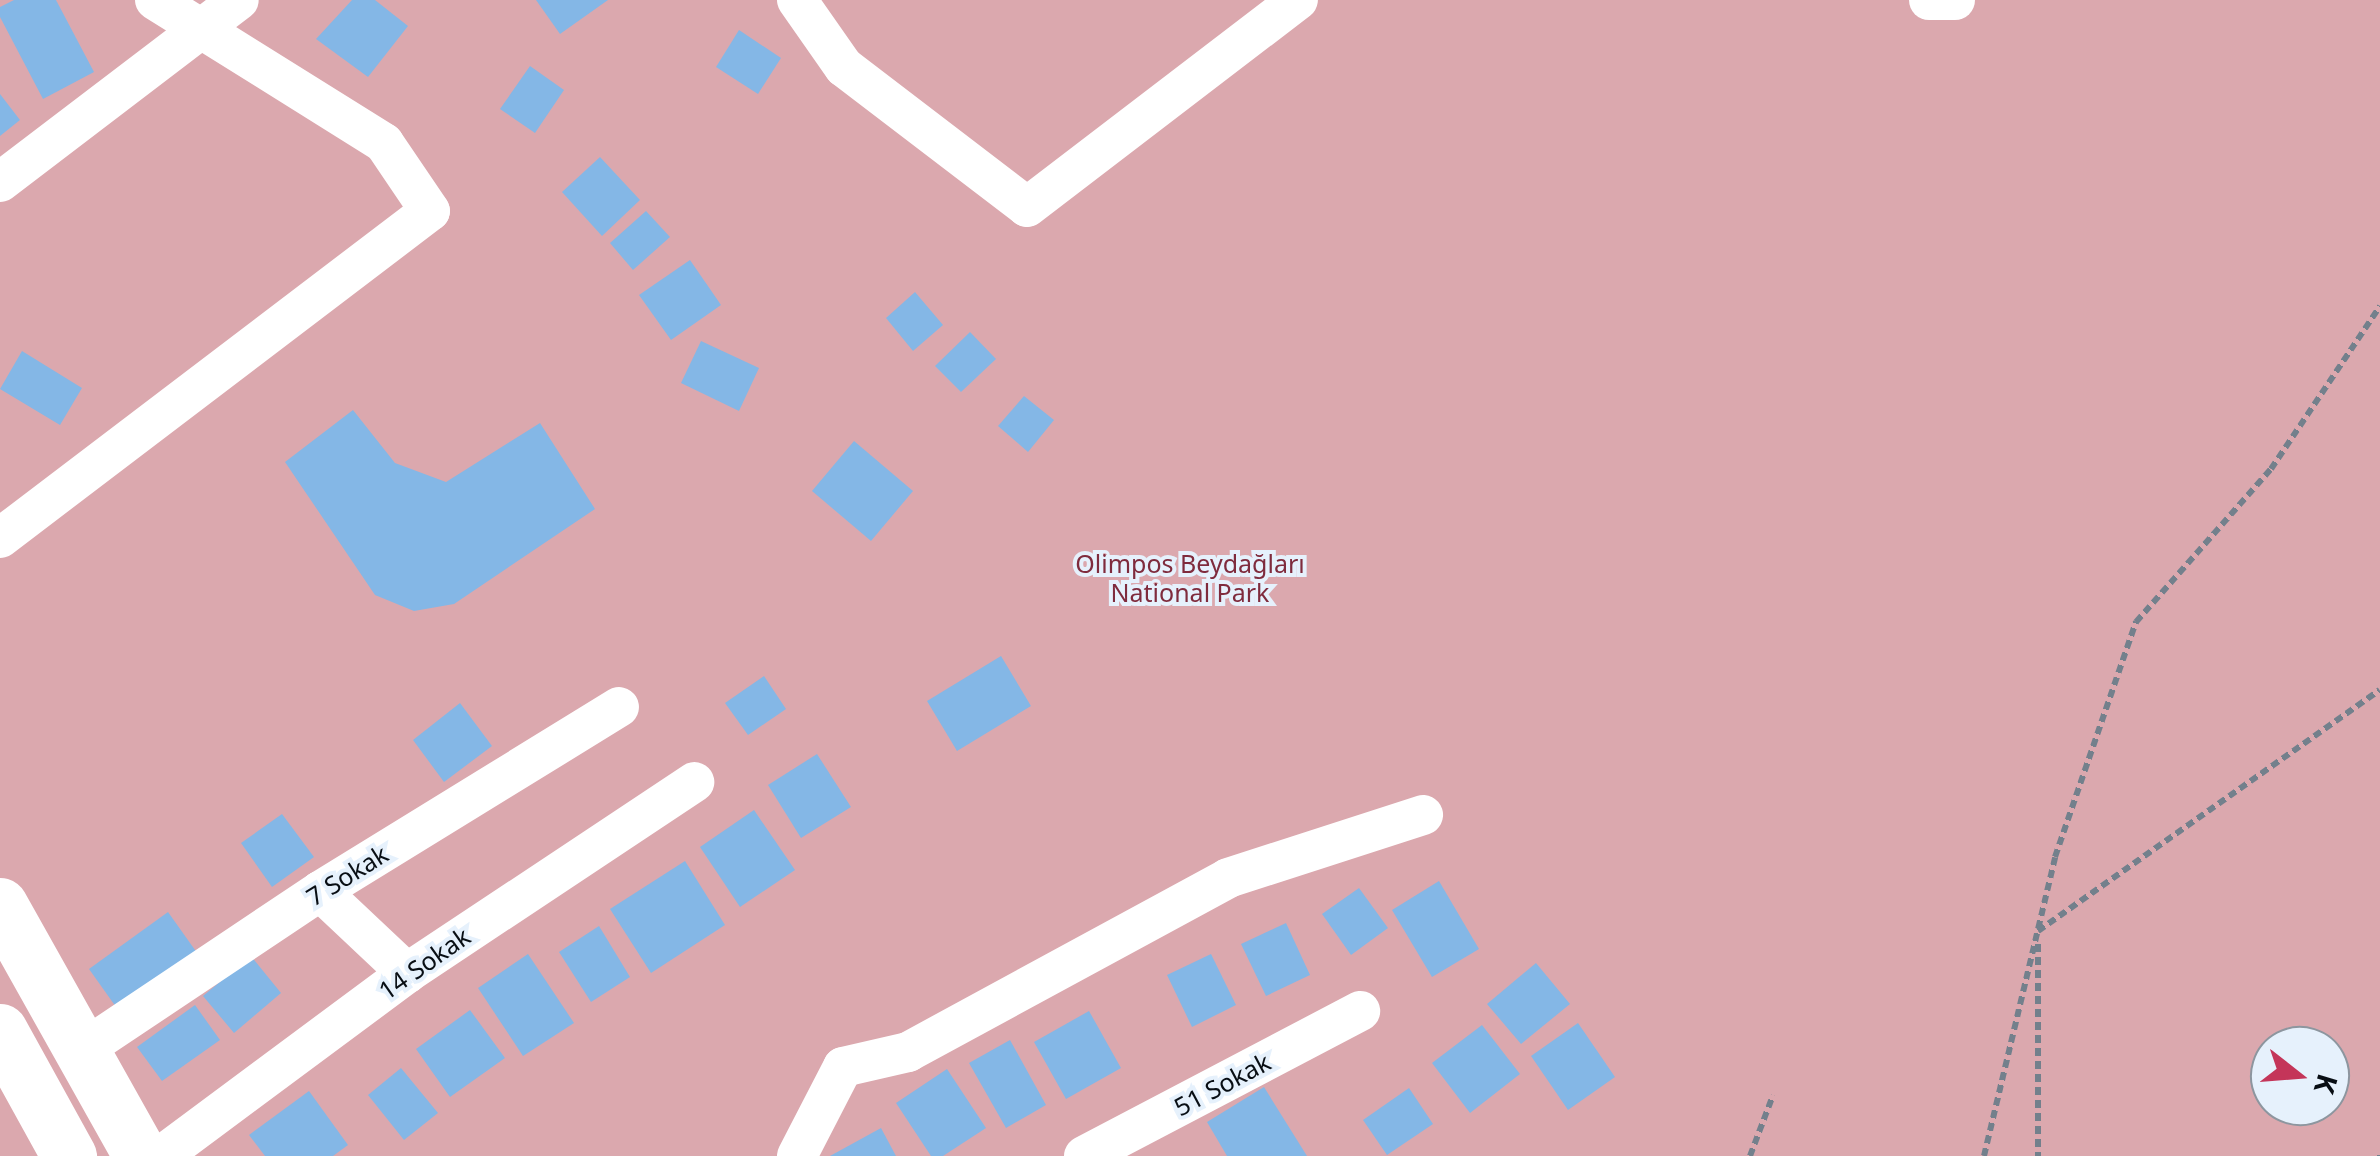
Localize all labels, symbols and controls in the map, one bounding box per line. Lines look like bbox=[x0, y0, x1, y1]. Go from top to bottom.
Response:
park label: Olimpos Beydağları National Park bbox=[1075, 549, 1305, 608]
street label: 7 Sokak bbox=[301, 838, 393, 912]
street label: 14 Sokak bbox=[373, 921, 475, 1005]
north arrow bbox=[2250, 1026, 2350, 1126]
street label: 51 Sokak bbox=[1169, 1046, 1275, 1122]
text: K bbox=[2306, 1070, 2348, 1099]

